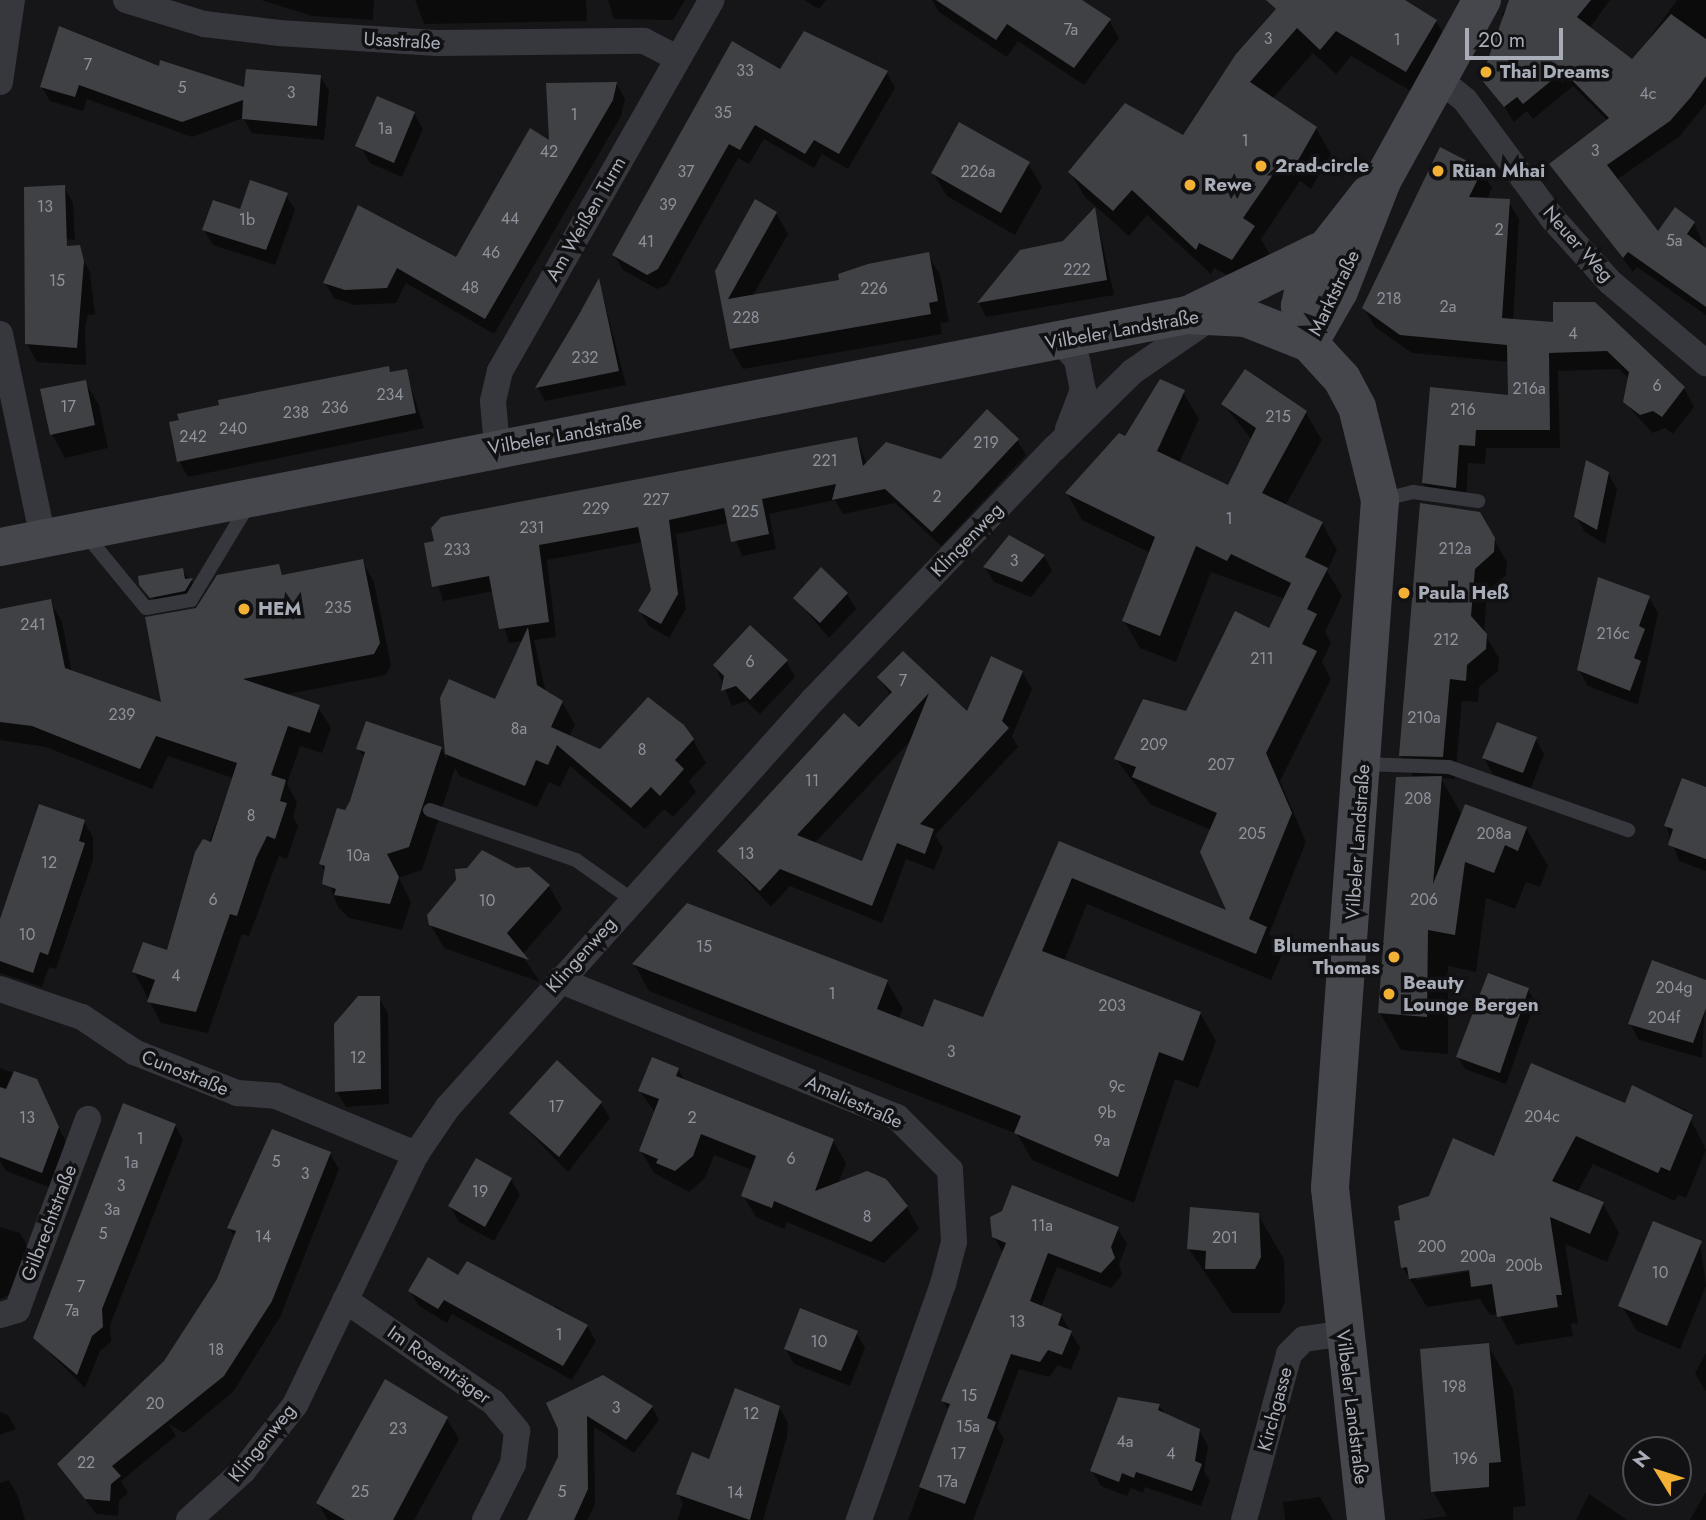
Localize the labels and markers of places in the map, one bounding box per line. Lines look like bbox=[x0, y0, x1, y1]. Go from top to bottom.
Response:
place label: Thai Dreams bbox=[1500, 61, 1609, 83]
marker: Thai Dreams bbox=[1478, 64, 1494, 80]
place label: 2rad-circle bbox=[1275, 155, 1369, 177]
marker: 2rad-circle bbox=[1253, 158, 1269, 174]
place label: Rüan Mhai bbox=[1452, 160, 1545, 182]
marker: Rüan Mhai bbox=[1430, 163, 1446, 179]
place label: Rewe bbox=[1204, 174, 1252, 196]
marker: Rewe bbox=[1182, 177, 1198, 193]
place label: Paula Heß bbox=[1418, 582, 1509, 604]
marker: Paula Heß bbox=[1396, 585, 1412, 601]
place label: HEM bbox=[258, 598, 301, 620]
marker: HEM bbox=[236, 601, 252, 617]
place label: Blumenhaus Thomas bbox=[1273, 935, 1380, 979]
marker: Blumenhaus Thomas bbox=[1386, 949, 1402, 965]
place label: Beauty Lounge Bergen bbox=[1403, 972, 1539, 1016]
marker: Beauty Lounge Bergen bbox=[1381, 986, 1397, 1002]

